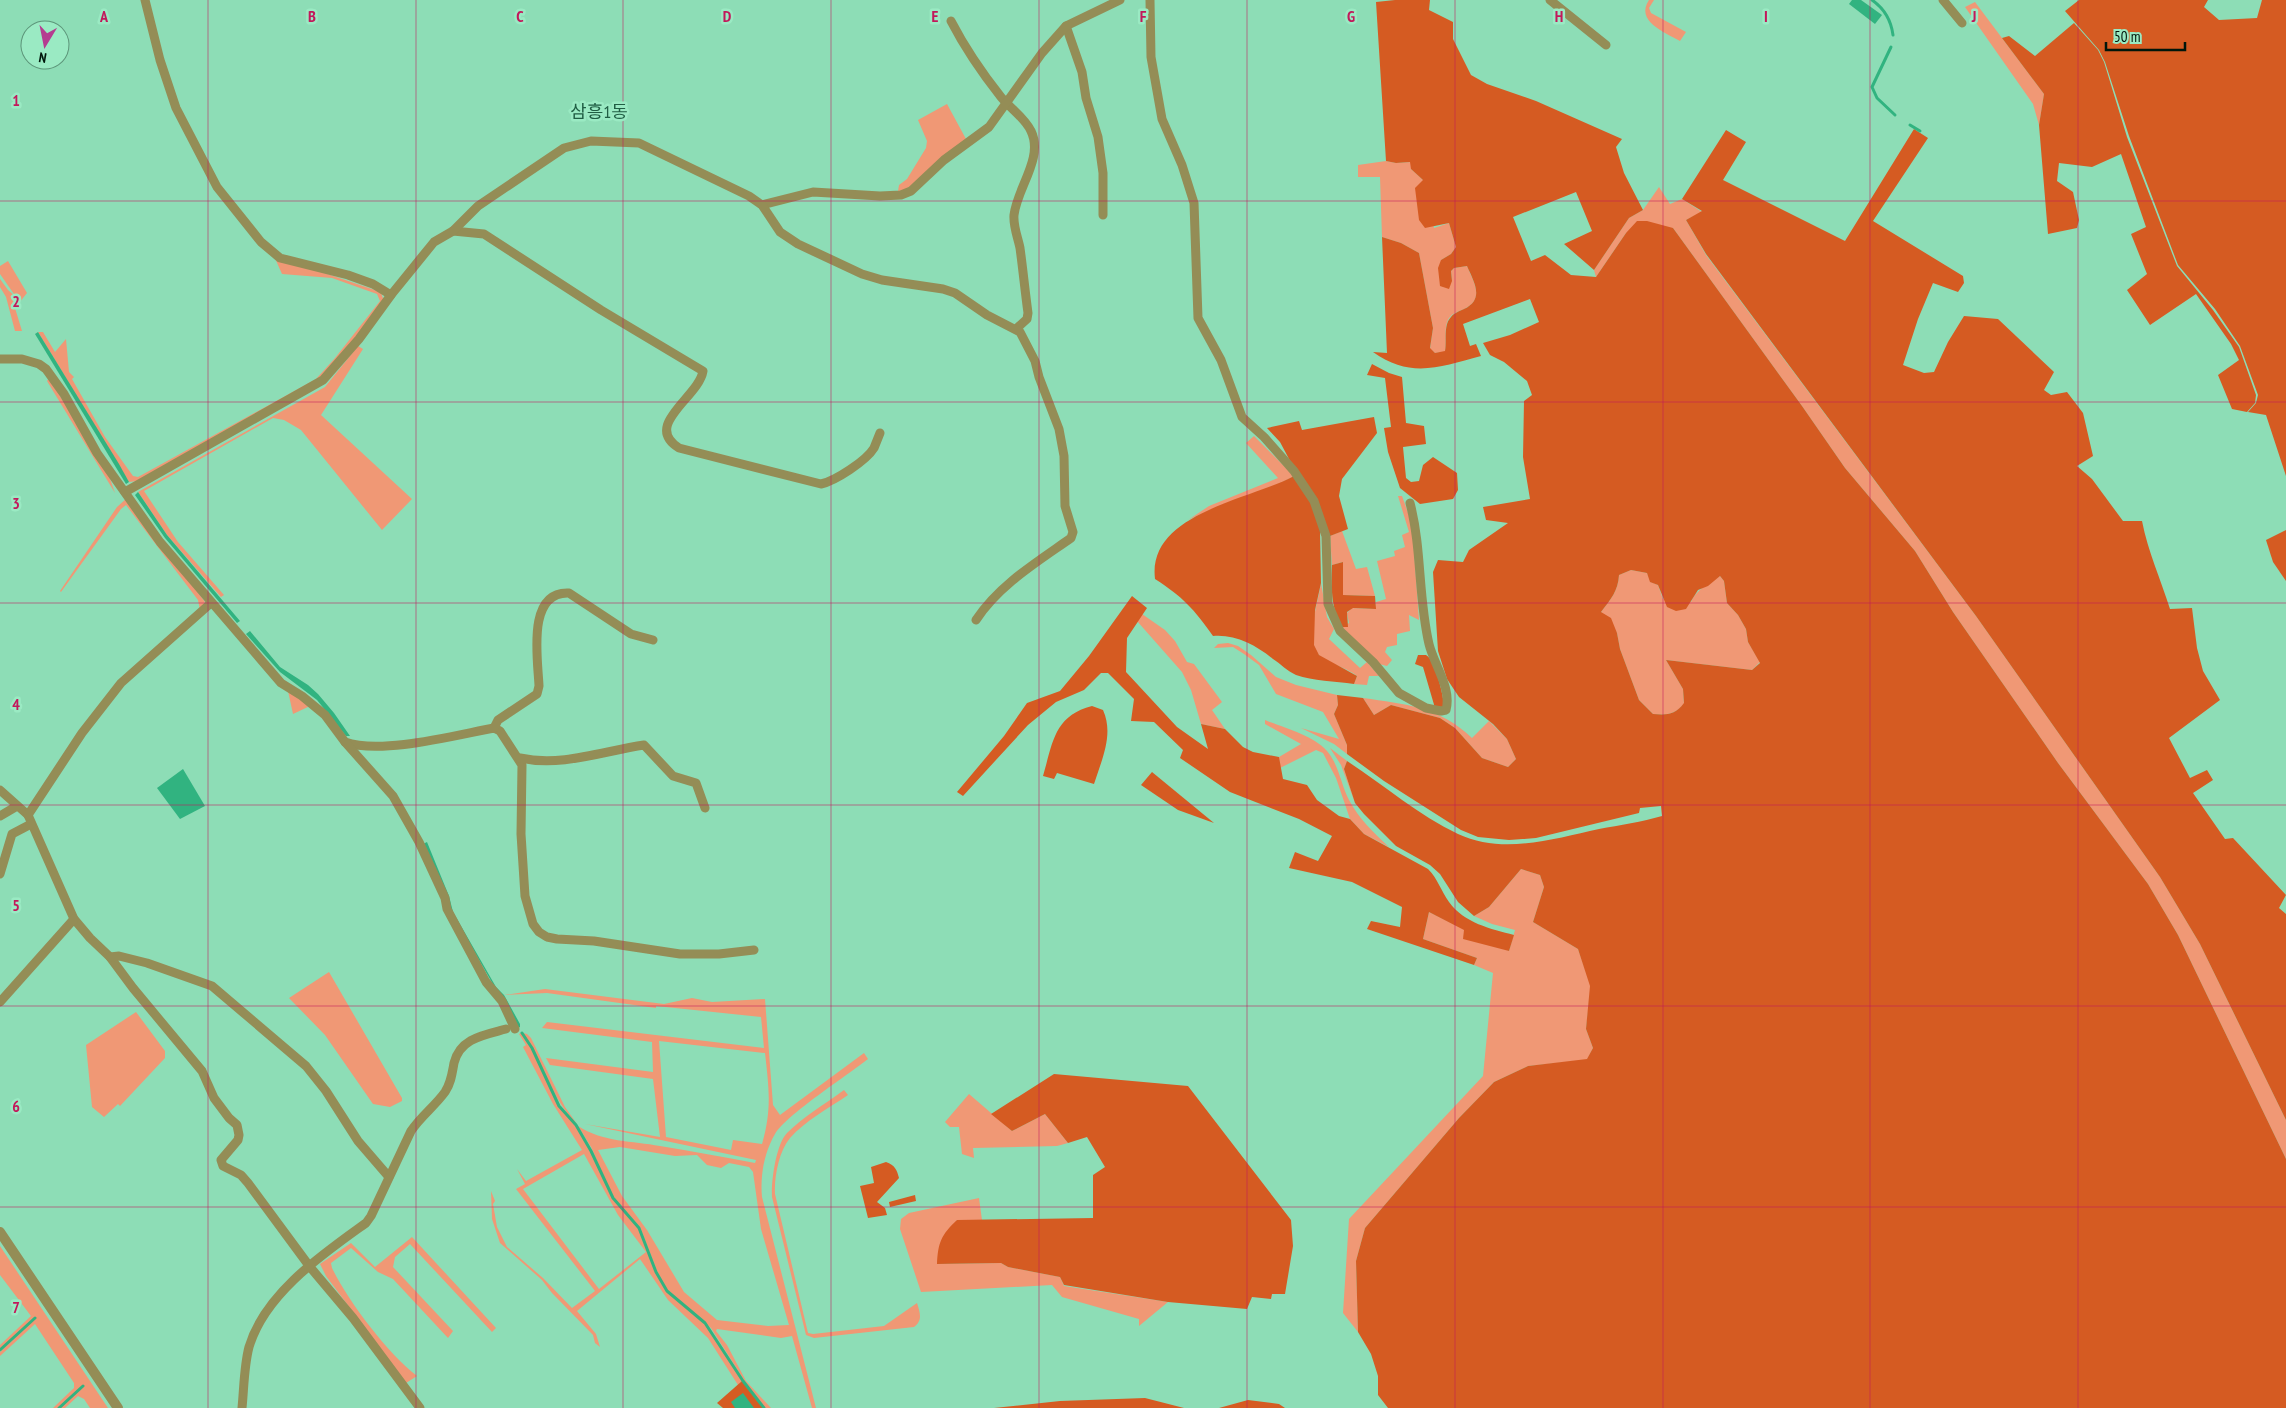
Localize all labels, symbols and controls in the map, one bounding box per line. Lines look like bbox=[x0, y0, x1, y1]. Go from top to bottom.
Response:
text: A bbox=[99, 6, 109, 26]
text: B bbox=[308, 6, 316, 26]
text: C bbox=[516, 6, 524, 26]
text: D bbox=[723, 6, 732, 26]
text: E bbox=[932, 6, 939, 26]
text: F bbox=[1140, 6, 1147, 26]
text: G bbox=[1347, 6, 1355, 26]
text: H bbox=[1555, 6, 1563, 26]
text: I bbox=[1764, 6, 1768, 26]
text: J bbox=[1971, 6, 1976, 26]
north arrow bbox=[20, 20, 70, 70]
scale bar bbox=[2106, 20, 2185, 52]
text: 50 m bbox=[2114, 27, 2140, 46]
text: N bbox=[37, 48, 48, 67]
text: 1 bbox=[12, 90, 20, 110]
district label: 삼흥1동 bbox=[570, 100, 628, 123]
text: 2 bbox=[12, 291, 20, 311]
text: 3 bbox=[12, 493, 20, 513]
text: 4 bbox=[12, 694, 20, 714]
text: 5 bbox=[12, 895, 20, 915]
text: 6 bbox=[12, 1096, 20, 1116]
text: 7 bbox=[12, 1297, 20, 1317]

